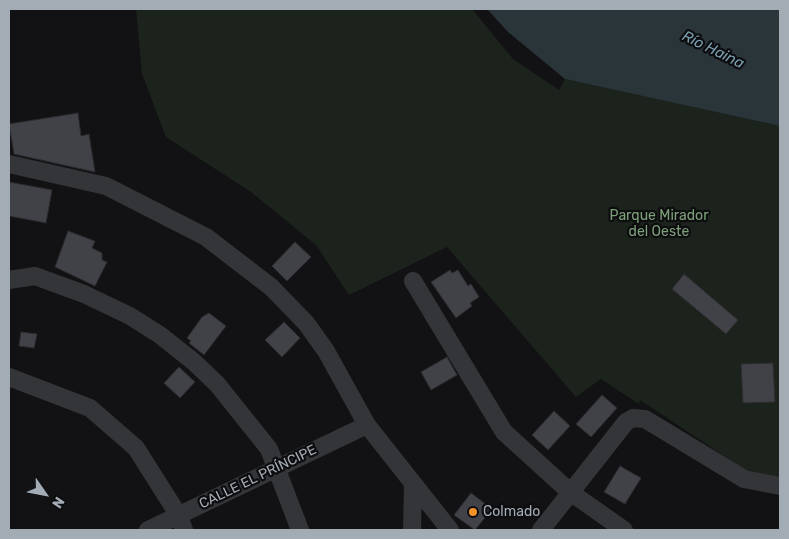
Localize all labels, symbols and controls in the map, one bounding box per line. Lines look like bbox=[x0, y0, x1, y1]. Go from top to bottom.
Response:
water label: Río Haina bbox=[679, 27, 747, 73]
park label: Parque Mirador del Oeste bbox=[610, 208, 708, 240]
street label: CALLE EL PRÍNCIPE bbox=[197, 441, 319, 513]
north arrow bbox=[20, 469, 70, 519]
text: N bbox=[48, 494, 68, 511]
place label: Colmado bbox=[483, 504, 540, 520]
marker: Colmado bbox=[467, 506, 479, 518]

